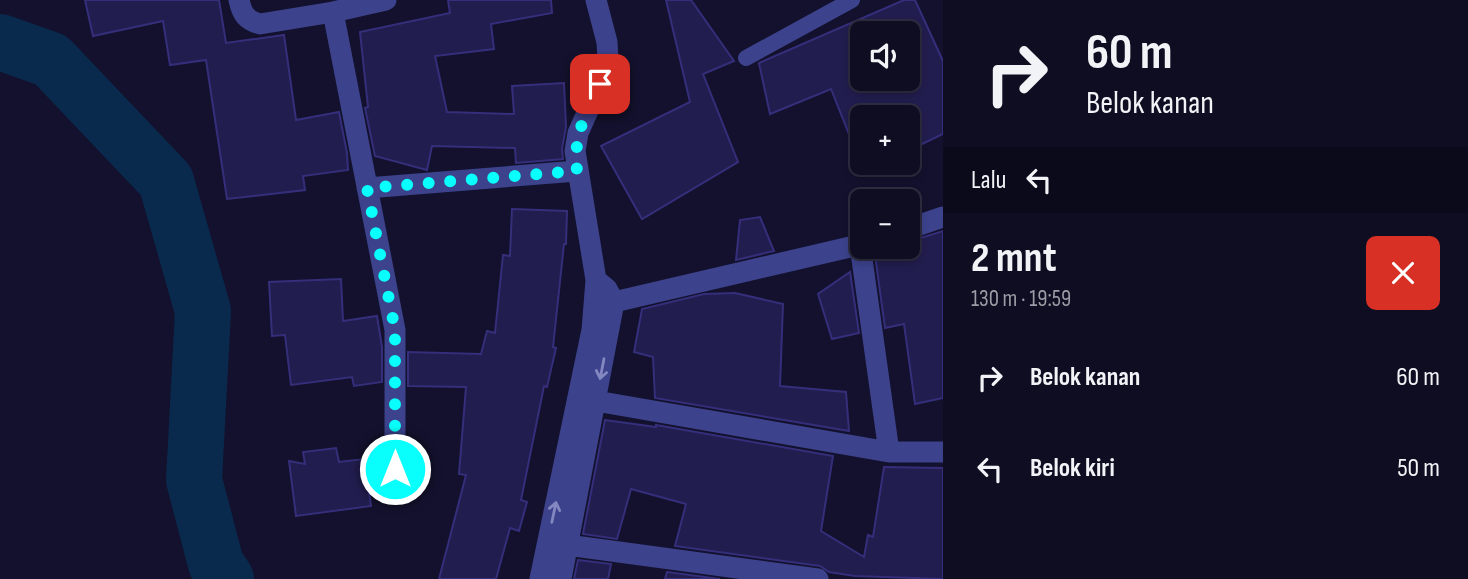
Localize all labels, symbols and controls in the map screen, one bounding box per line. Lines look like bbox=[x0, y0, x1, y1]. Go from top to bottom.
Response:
map controls bbox=[850, 21, 920, 259]
button: sound bbox=[850, 21, 920, 91]
text: 60 m bbox=[1086, 24, 1173, 83]
icon: right bbox=[971, 28, 1062, 119]
pin bbox=[570, 54, 630, 114]
icon: arrive bbox=[581, 65, 619, 103]
text: Belok kanan bbox=[1086, 84, 1214, 123]
button: + bbox=[850, 105, 920, 175]
icon: left bbox=[1020, 161, 1058, 199]
text: Lalu bbox=[971, 165, 1006, 196]
button: − bbox=[850, 189, 920, 259]
text: 2 mnt bbox=[971, 233, 1057, 284]
button: close bbox=[1366, 236, 1440, 310]
text: 130 m · 19:59 bbox=[971, 285, 1071, 313]
one-way arrow bbox=[594, 357, 608, 380]
icon: right bbox=[971, 359, 1009, 397]
text: Belok kanan bbox=[1030, 362, 1140, 393]
text: 60 m bbox=[1396, 362, 1440, 393]
position arrow bbox=[358, 432, 432, 506]
icon: left bbox=[971, 450, 1009, 488]
text: Belok kiri bbox=[1030, 453, 1115, 484]
text: 50 m bbox=[1397, 453, 1440, 484]
one-way arrow bbox=[547, 501, 561, 524]

